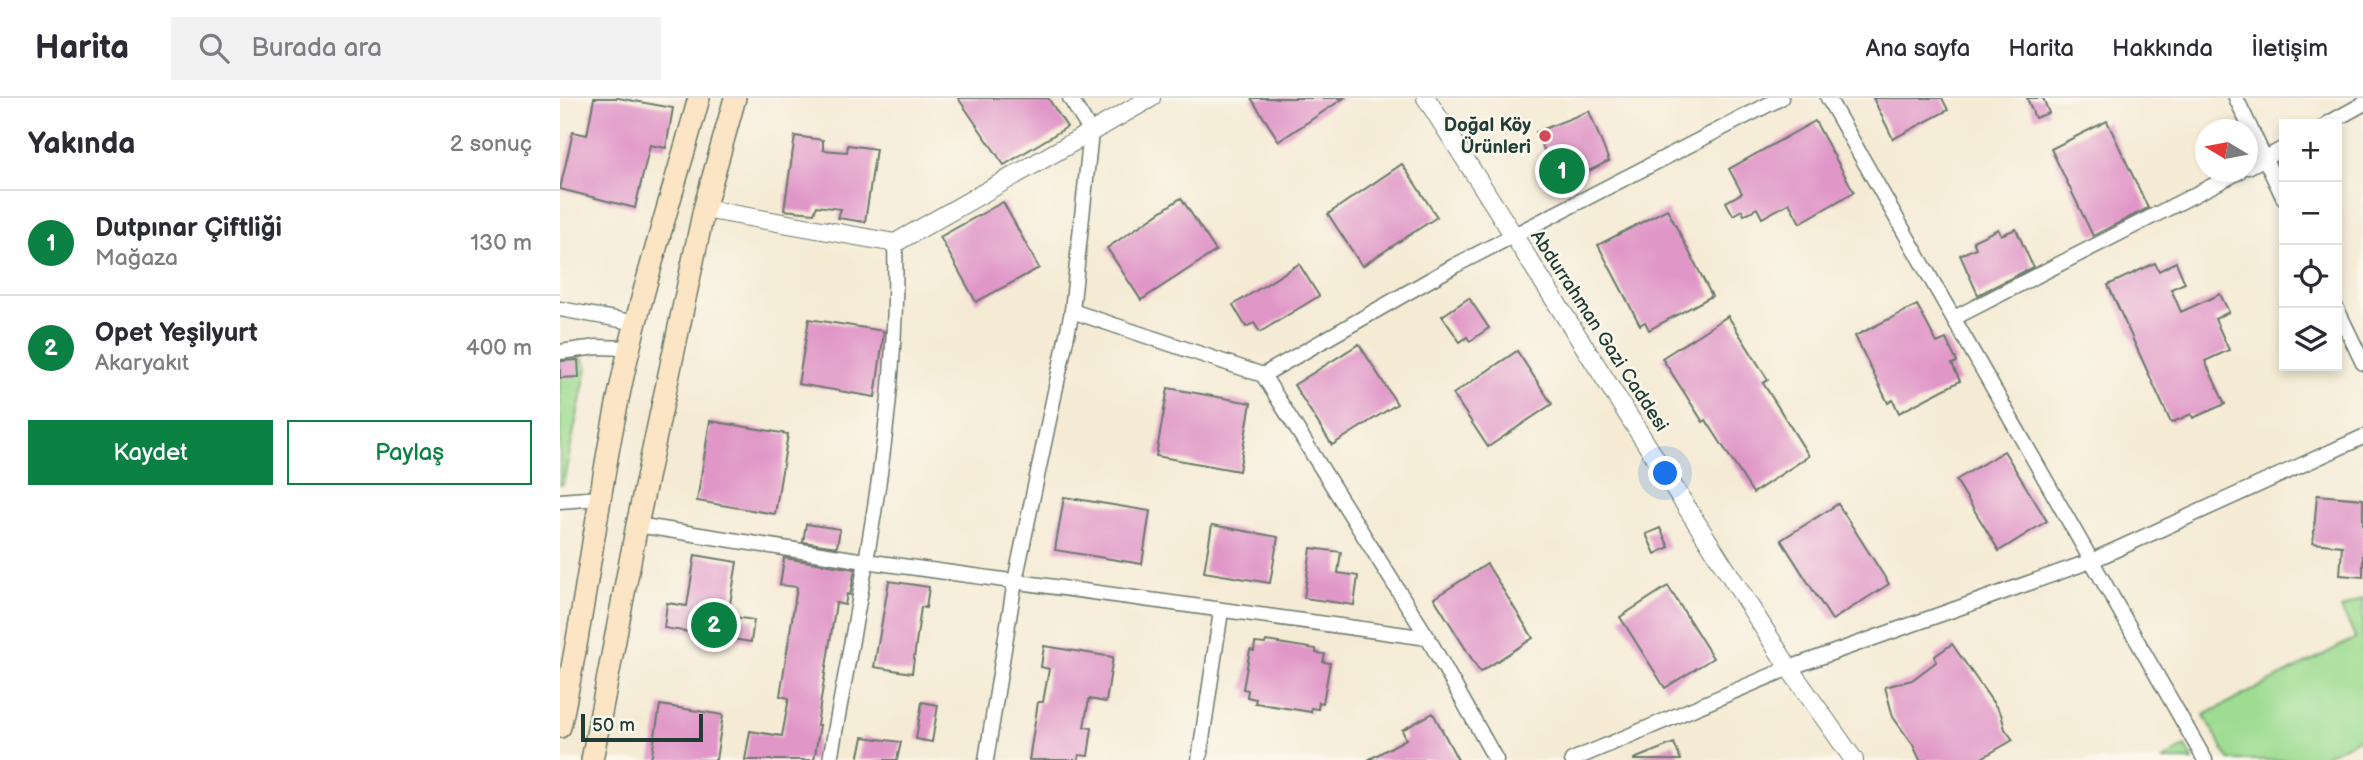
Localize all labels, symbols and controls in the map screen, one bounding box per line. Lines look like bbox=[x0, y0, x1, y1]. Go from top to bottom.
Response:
search box bbox=[171, 17, 661, 80]
text: Harita bbox=[35, 28, 129, 68]
icon: search bbox=[195, 29, 233, 67]
text: Burada ara bbox=[251, 33, 382, 64]
text: Ana sayfa bbox=[1866, 34, 1970, 63]
text: Harita bbox=[2008, 34, 2074, 63]
text: Hakkında bbox=[2112, 34, 2213, 63]
text: İletişim bbox=[2251, 34, 2328, 63]
place label: Doğal Köy Ürünleri bbox=[1444, 114, 1531, 159]
north arrow bbox=[2195, 119, 2258, 182]
map controls bbox=[2279, 119, 2342, 371]
button: + bbox=[2279, 119, 2342, 182]
text: Yakında bbox=[28, 126, 135, 162]
marker: Doğal Köy Ürünleri bbox=[1537, 128, 1553, 144]
text: 2 sonuç bbox=[450, 130, 532, 158]
pin: 1 bbox=[1539, 145, 1585, 197]
button: − bbox=[2279, 182, 2342, 245]
text: Dutpınar Çiftliği bbox=[95, 213, 282, 244]
street label: Abdurrahman Gazi Caddesi bbox=[1525, 226, 1673, 436]
text: 1 bbox=[46, 229, 56, 257]
text: 130 m bbox=[470, 229, 532, 257]
text: Mağaza bbox=[95, 244, 178, 272]
button: locate bbox=[2279, 245, 2342, 308]
button: layers bbox=[2279, 308, 2342, 371]
text: Opet Yeşilyurt bbox=[95, 318, 258, 349]
text: 2 bbox=[44, 334, 58, 362]
text: 400 m bbox=[466, 334, 532, 362]
text: Akaryakıt bbox=[95, 349, 189, 377]
button: Kaydet bbox=[28, 420, 273, 485]
button: Paylaş bbox=[287, 420, 532, 485]
your location bbox=[1648, 456, 1682, 490]
pin: 2 bbox=[691, 599, 737, 651]
scale bar bbox=[581, 711, 704, 743]
text: 50 m bbox=[592, 714, 635, 737]

